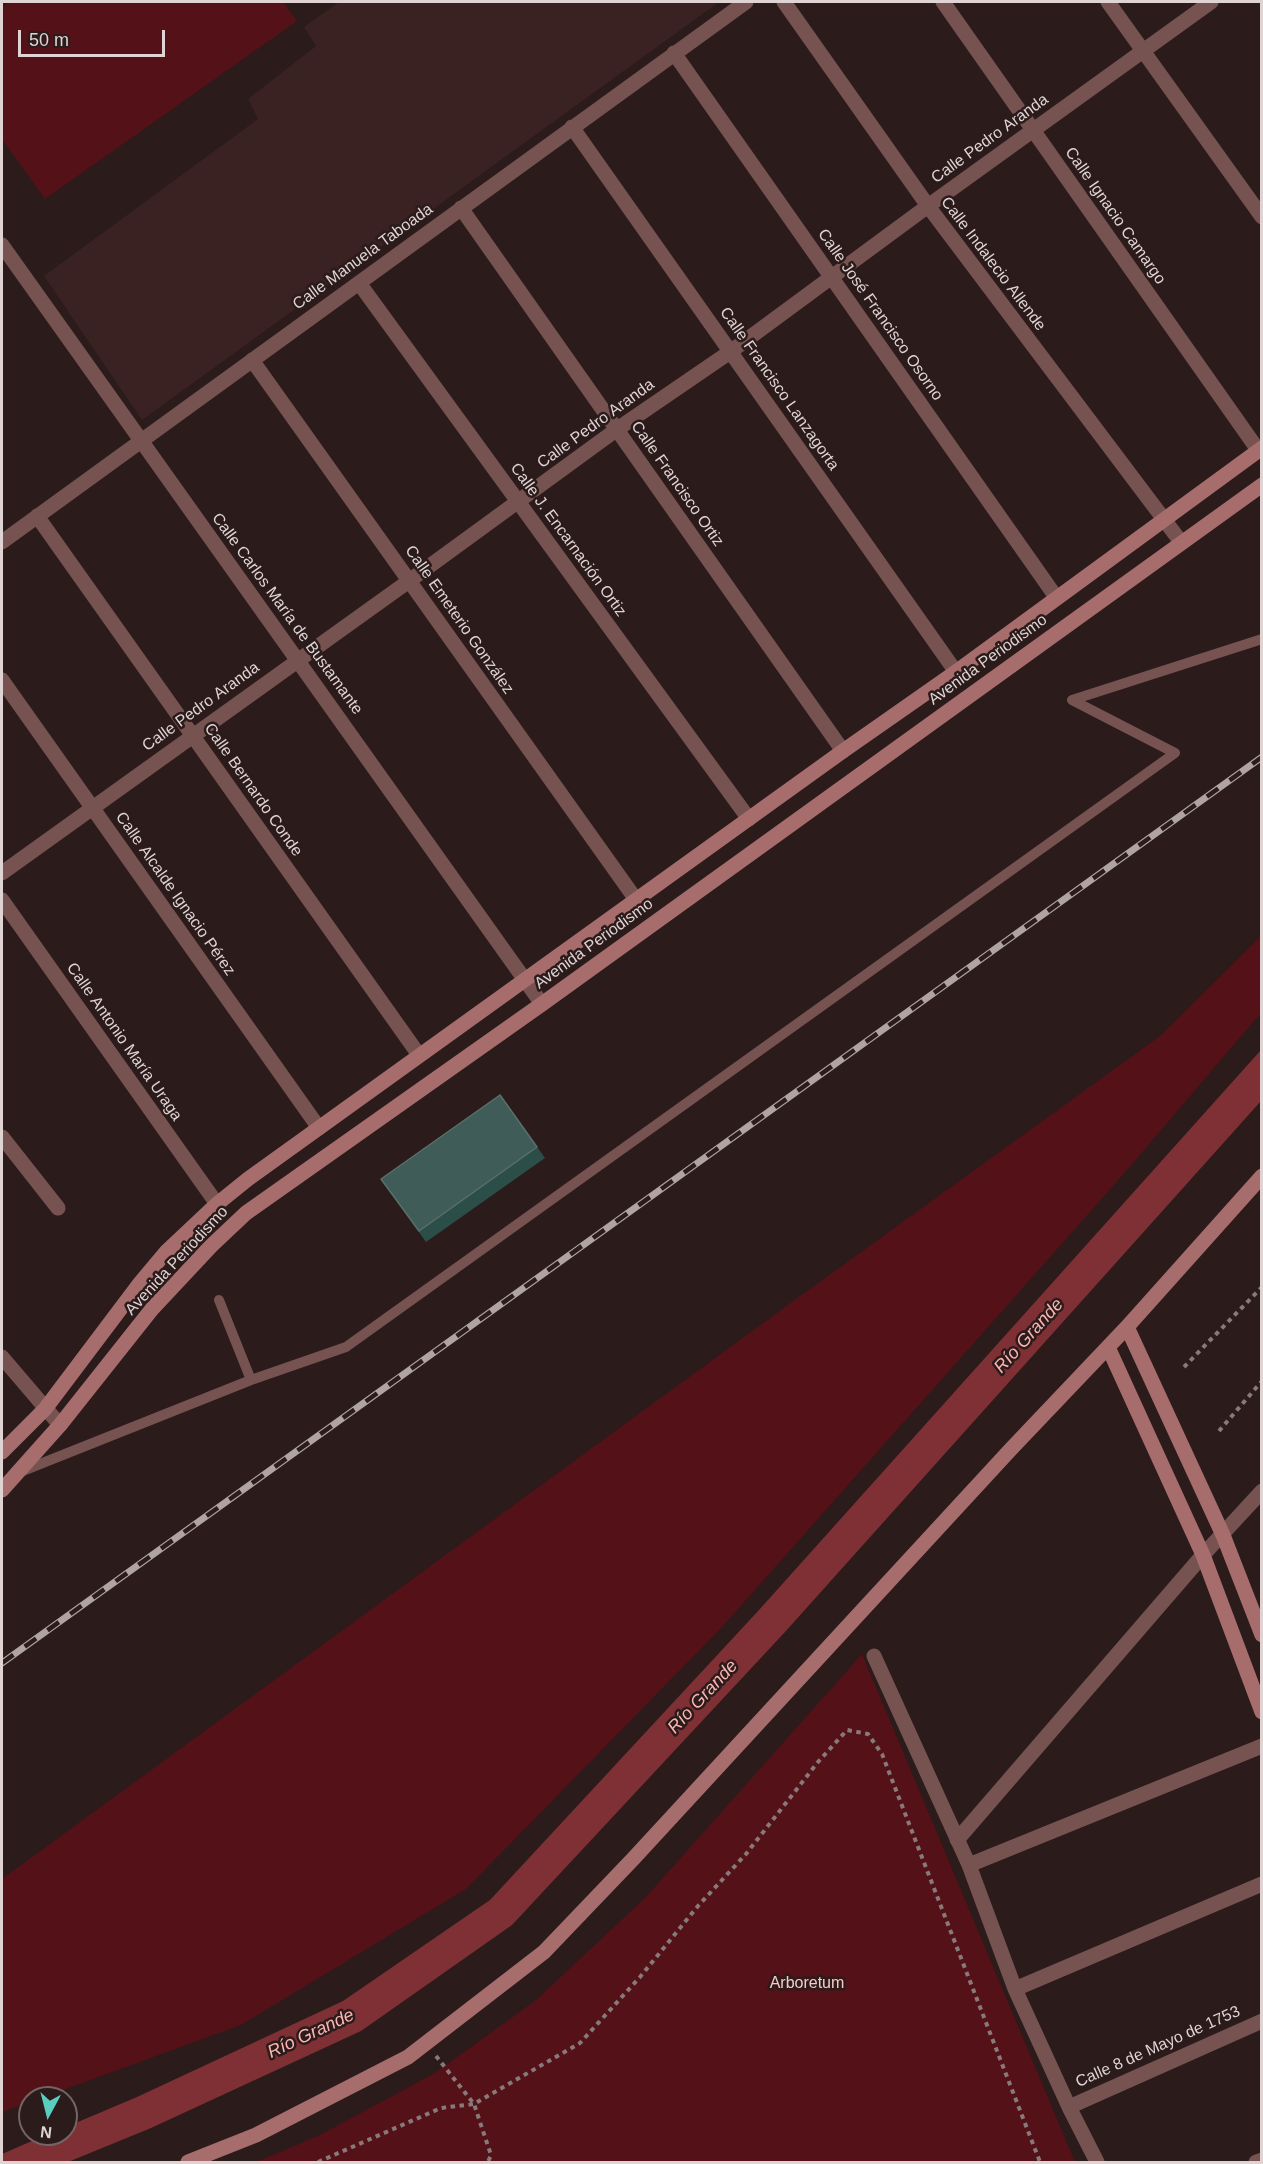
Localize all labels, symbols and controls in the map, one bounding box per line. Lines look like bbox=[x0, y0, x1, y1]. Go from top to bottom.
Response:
scale bar bbox=[21, 18, 168, 56]
text: 50 m bbox=[29, 30, 69, 50]
street label: Calle Pedro Aranda bbox=[928, 90, 1052, 188]
street label: Calle Ignacio Camargo bbox=[1060, 144, 1170, 288]
street label: Calle Indalecio Allende bbox=[936, 193, 1050, 335]
street label: Calle Manuela Taboada bbox=[289, 200, 437, 314]
street label: Calle José Francisco Osorno bbox=[813, 225, 947, 405]
street label: Calle Francisco Lanzagorta bbox=[715, 304, 843, 474]
street label: Calle Pedro Aranda bbox=[534, 375, 658, 473]
street label: Calle Francisco Ortiz bbox=[627, 418, 727, 550]
street label: Calle J. Encarnación Ortiz bbox=[506, 460, 630, 620]
street label: Calle Carlos María de Bustamante bbox=[207, 509, 367, 719]
street label: Calle Emeterio González bbox=[400, 542, 518, 698]
street label: Avenida Periodismo bbox=[925, 610, 1051, 710]
street label: Calle Pedro Aranda bbox=[139, 658, 263, 756]
street label: Calle Bernardo Conde bbox=[200, 720, 306, 860]
street label: Calle Alcalde Ignacio Pérez bbox=[111, 808, 239, 980]
street label: Avenida Periodismo bbox=[531, 894, 657, 994]
street label: Calle Antonio María Uraga bbox=[62, 959, 186, 1125]
street label: Avenida Periodismo bbox=[122, 1203, 232, 1319]
water label: Río Grande bbox=[990, 1294, 1068, 1378]
water label: Río Grande bbox=[663, 1656, 743, 1738]
park label: Arboretum bbox=[770, 1974, 844, 1994]
street label: Calle 8 de Mayo de 1753 bbox=[1073, 2002, 1243, 2092]
water label: Río Grande bbox=[264, 2005, 358, 2063]
north arrow bbox=[18, 2086, 78, 2146]
text: N bbox=[39, 2123, 53, 2142]

